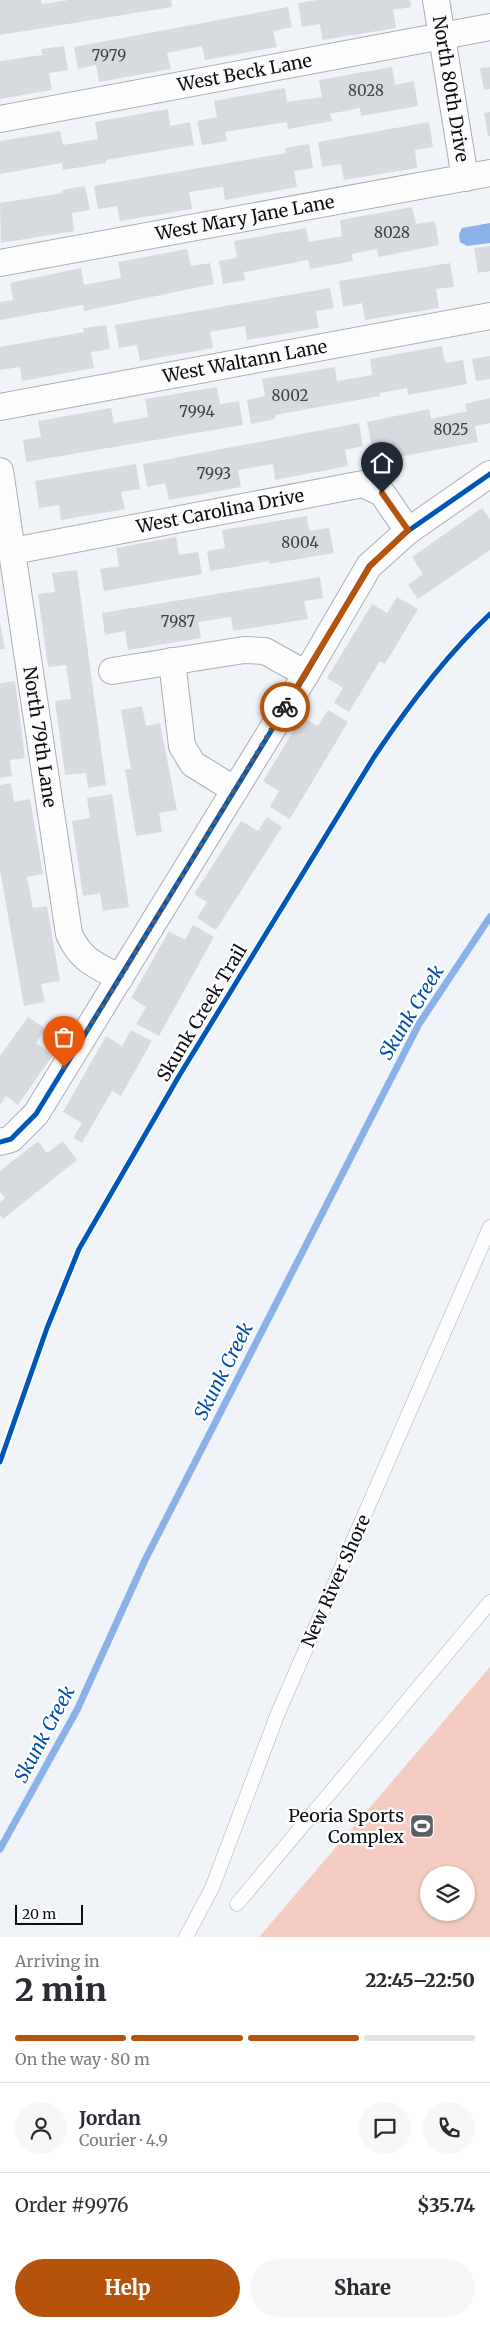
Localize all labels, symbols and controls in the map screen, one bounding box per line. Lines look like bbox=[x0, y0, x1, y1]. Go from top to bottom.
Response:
street label: North 80th Drive bbox=[428, 14, 474, 163]
house number: 7979 bbox=[92, 46, 126, 65]
street label: West Beck Lane bbox=[175, 49, 314, 97]
house number: 8028 bbox=[348, 81, 384, 100]
street label: West Mary Jane Lane bbox=[152, 190, 336, 245]
house number: 8028 bbox=[374, 223, 410, 242]
street label: West Waltann Lane bbox=[160, 335, 329, 388]
house number: 8002 bbox=[272, 386, 308, 405]
house number: 7994 bbox=[179, 402, 215, 421]
house number: 8025 bbox=[433, 420, 469, 439]
pin bbox=[361, 442, 403, 493]
icon: home bbox=[368, 449, 396, 477]
house number: 7993 bbox=[197, 464, 231, 483]
street label: West Carolina Drive bbox=[133, 484, 306, 538]
house number: 8004 bbox=[281, 533, 319, 552]
house number: 7987 bbox=[161, 612, 196, 631]
street label: North 79th Lane bbox=[18, 665, 62, 809]
courier bbox=[260, 682, 310, 732]
icon: bike bbox=[271, 693, 299, 721]
street label: Skunk Creek Trail bbox=[151, 940, 252, 1086]
water label: Skunk Creek bbox=[373, 960, 449, 1064]
pin bbox=[43, 1016, 85, 1067]
icon: bag bbox=[50, 1023, 78, 1051]
water label: Skunk Creek bbox=[188, 1318, 258, 1424]
street label: New River Shore bbox=[296, 1511, 375, 1651]
water label: Skunk Creek bbox=[9, 1681, 80, 1786]
place label: Peoria Sports Complex bbox=[288, 1804, 404, 1848]
sports icon: Peoria Sports Complex bbox=[409, 1813, 435, 1839]
map controls bbox=[420, 1866, 475, 1921]
button: layers bbox=[420, 1866, 475, 1921]
scale bar bbox=[15, 1902, 82, 1925]
text: 20 m bbox=[22, 1905, 56, 1923]
text: Arriving in bbox=[15, 1951, 100, 1971]
text: 22:45–22:50 bbox=[365, 1968, 475, 1992]
text: 2 min bbox=[15, 1970, 107, 2010]
text: On the way · 80 m bbox=[15, 2049, 150, 2069]
button: person bbox=[15, 2102, 67, 2154]
button: chat bbox=[359, 2102, 411, 2154]
button: phone bbox=[423, 2102, 475, 2154]
text: Jordan bbox=[79, 2106, 141, 2130]
text: Courier · 4.9 bbox=[79, 2130, 168, 2150]
text: Order #9976 bbox=[15, 2193, 128, 2217]
text: $35.74 bbox=[417, 2193, 475, 2217]
button: Help bbox=[15, 2259, 240, 2317]
button: Share bbox=[250, 2259, 475, 2317]

